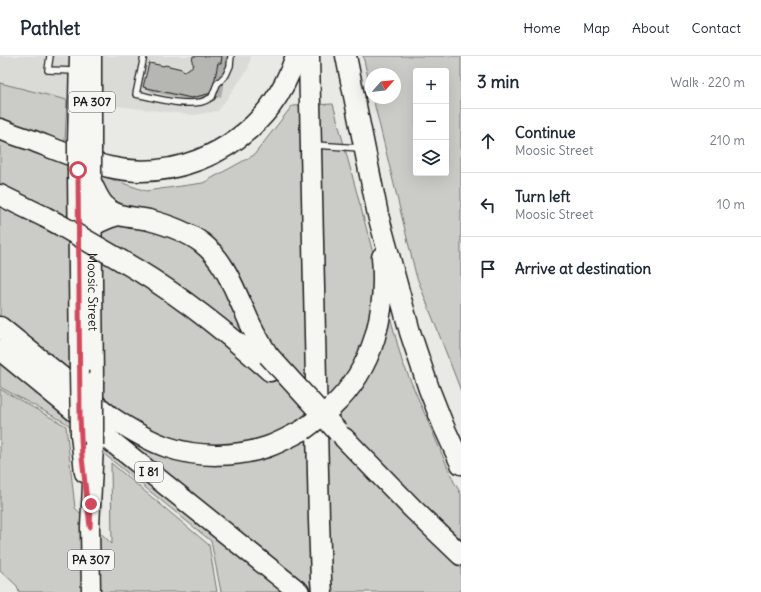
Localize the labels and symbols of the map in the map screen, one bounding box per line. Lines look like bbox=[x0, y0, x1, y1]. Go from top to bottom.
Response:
north arrow bbox=[365, 68, 401, 104]
road number: PA 307 bbox=[69, 92, 115, 112]
route start bbox=[69, 161, 87, 179]
street label: Moosic Street bbox=[84, 253, 102, 332]
road number: I 81 bbox=[135, 462, 163, 482]
route end bbox=[82, 495, 100, 513]
road number: PA 307 bbox=[68, 550, 114, 570]

